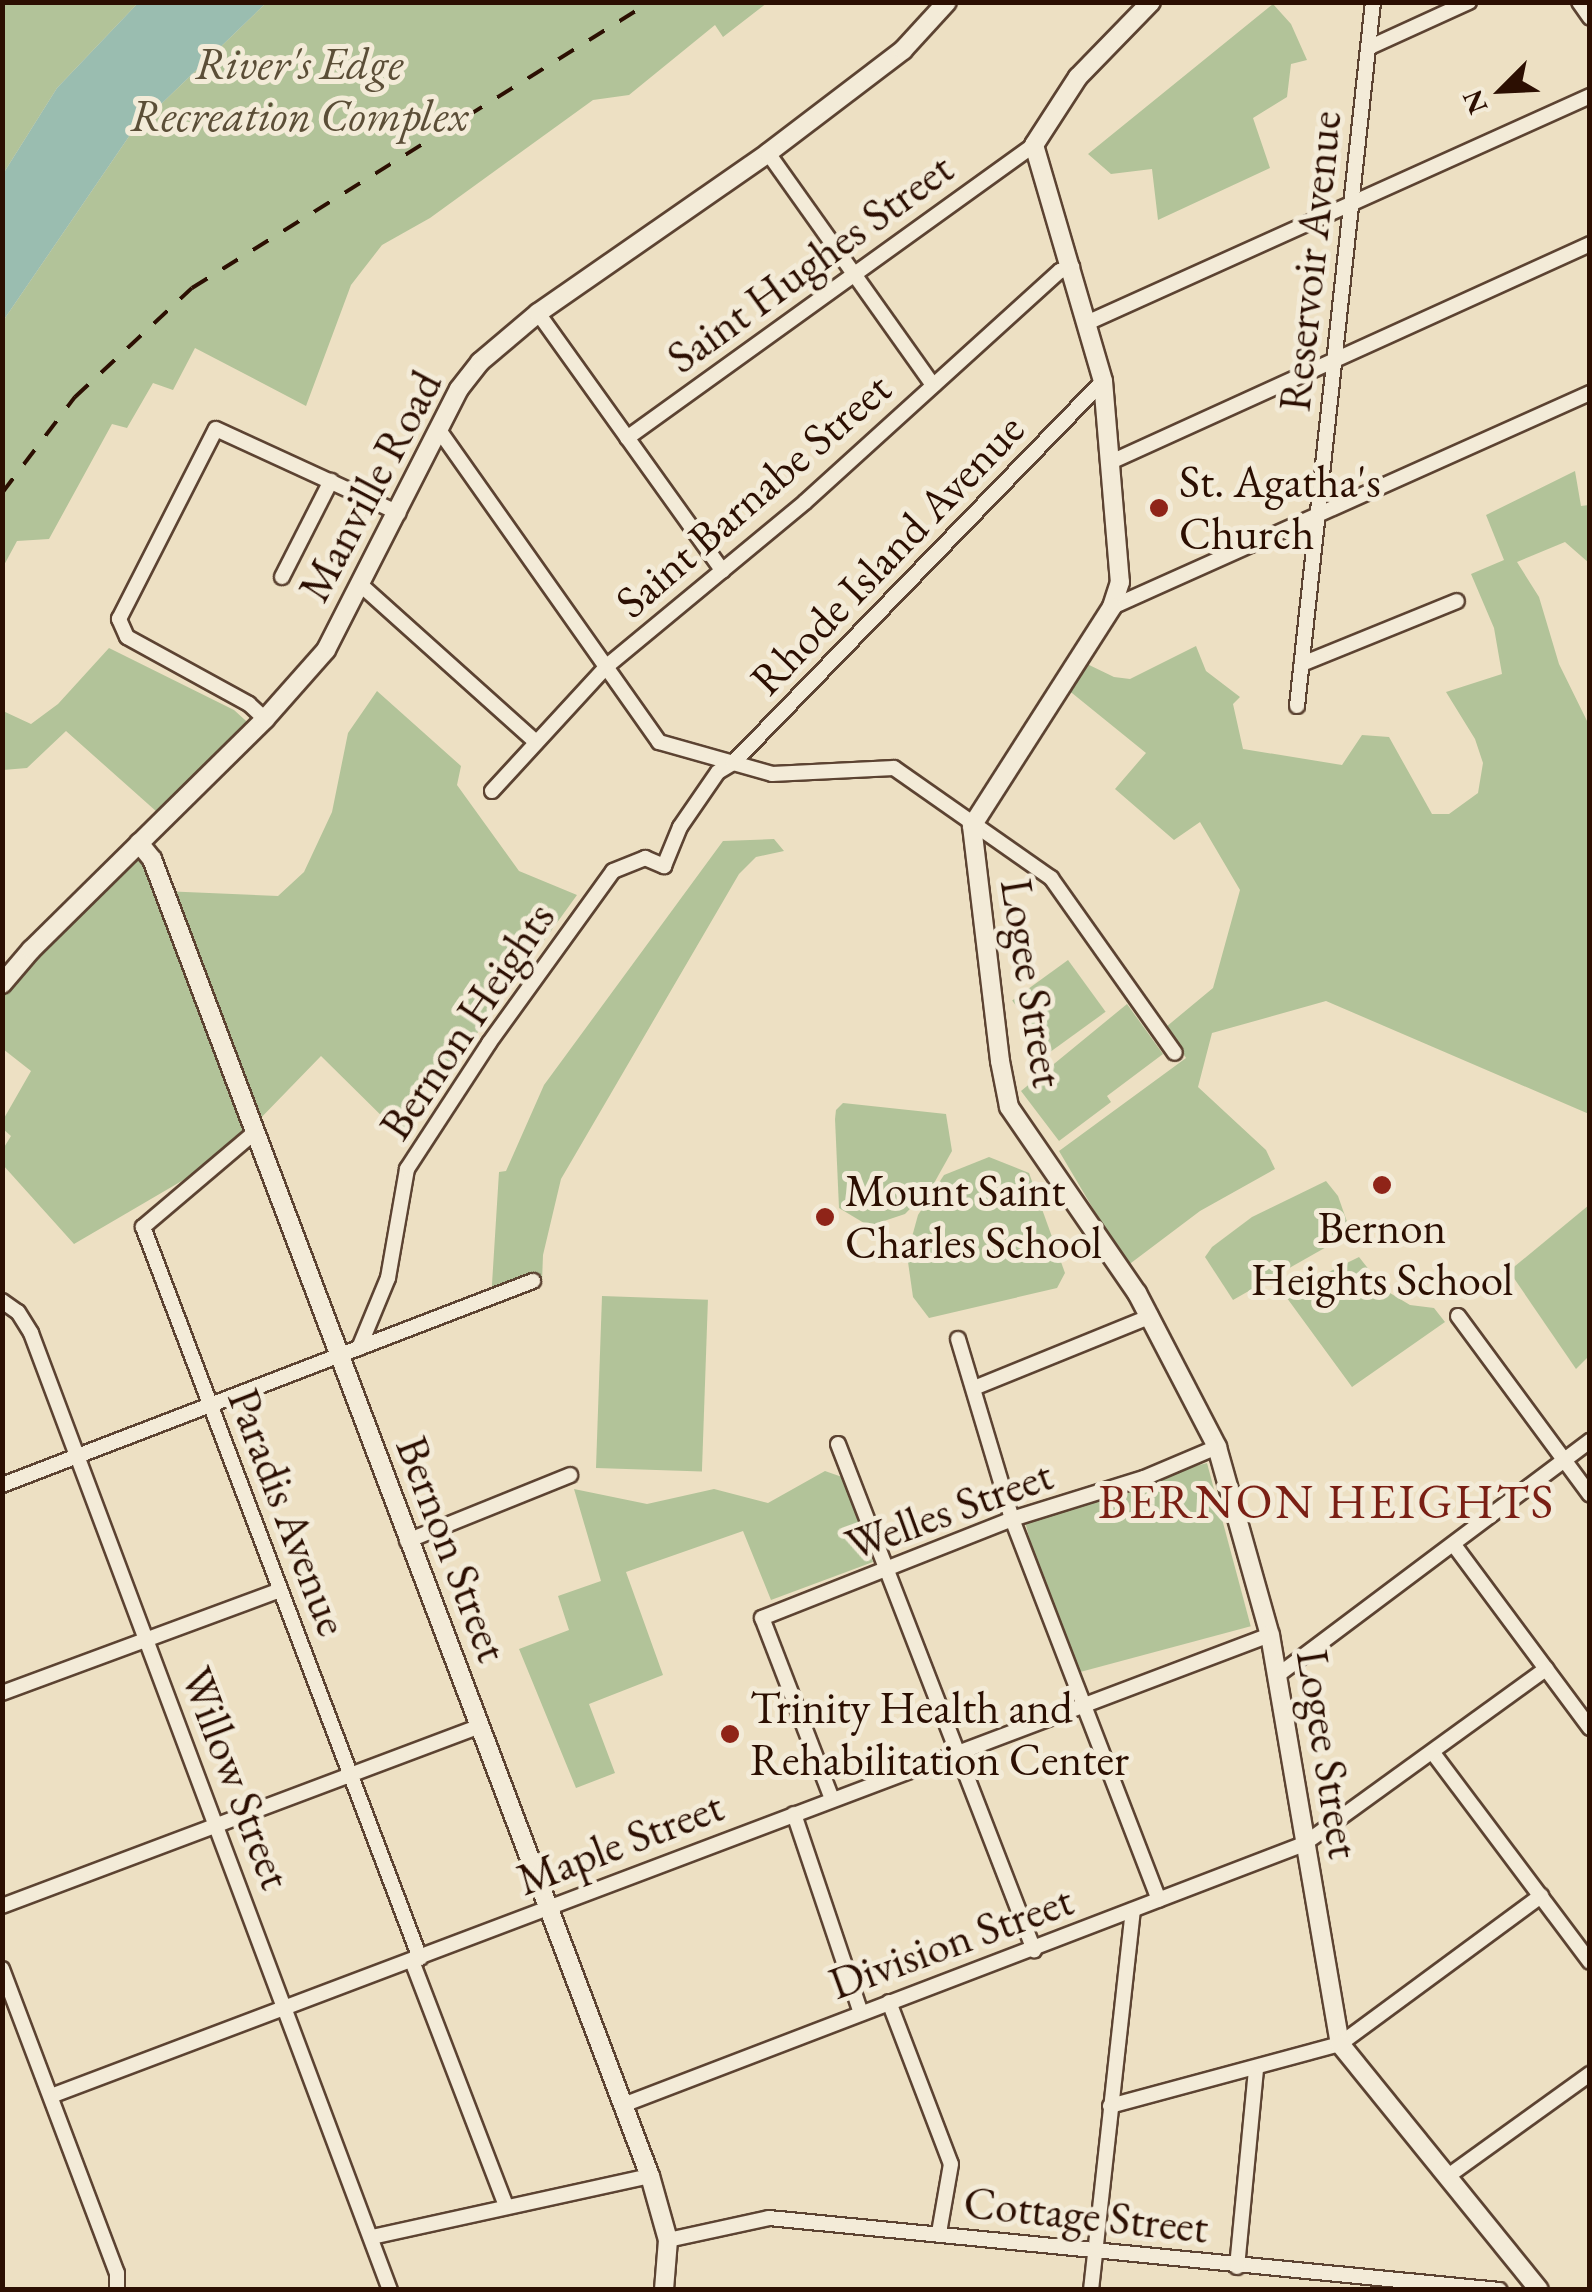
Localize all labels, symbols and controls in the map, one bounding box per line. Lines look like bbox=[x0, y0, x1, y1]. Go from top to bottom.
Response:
park label: River's Edge Recreation Complex bbox=[130, 37, 468, 143]
north arrow bbox=[1452, 40, 1552, 140]
text: N bbox=[1454, 85, 1496, 120]
street label: Reservoir Avenue bbox=[1267, 108, 1353, 414]
street label: Saint Hughes Street bbox=[657, 141, 963, 385]
street label: Manville Road bbox=[287, 361, 453, 611]
street label: Saint Barnabe Street bbox=[605, 361, 901, 629]
street label: Rhode Island Avenue bbox=[739, 402, 1035, 706]
place label: St. Agatha's Church bbox=[1179, 455, 1381, 561]
marker: St. Agatha's Church bbox=[1148, 497, 1170, 519]
street label: Logee Street bbox=[989, 875, 1075, 1091]
street label: Bernon Heights bbox=[368, 892, 566, 1150]
place label: Mount Saint Charles School bbox=[845, 1164, 1102, 1270]
marker: Bernon Heights School bbox=[1371, 1174, 1393, 1196]
place label: Bernon Heights School bbox=[1251, 1201, 1513, 1307]
marker: Mount Saint Charles School bbox=[814, 1206, 836, 1228]
street label: Paradis Avenue bbox=[216, 1381, 360, 1643]
street label: Bernon Street bbox=[384, 1429, 520, 1669]
street label: Welles Street bbox=[838, 1448, 1060, 1572]
district label: BERNON HEIGHTS bbox=[1098, 1473, 1556, 1531]
street label: Logee Street bbox=[1285, 1646, 1371, 1862]
street label: Willow Street bbox=[169, 1659, 303, 1897]
place label: Trinity Health and Rehabilitation Center bbox=[750, 1681, 1129, 1787]
marker: Trinity Health and Rehabilitation Center bbox=[719, 1723, 741, 1745]
street label: Maple Street bbox=[509, 1779, 731, 1907]
street label: Division Street bbox=[822, 1873, 1080, 2011]
street label: Cottage Street bbox=[961, 2175, 1211, 2255]

